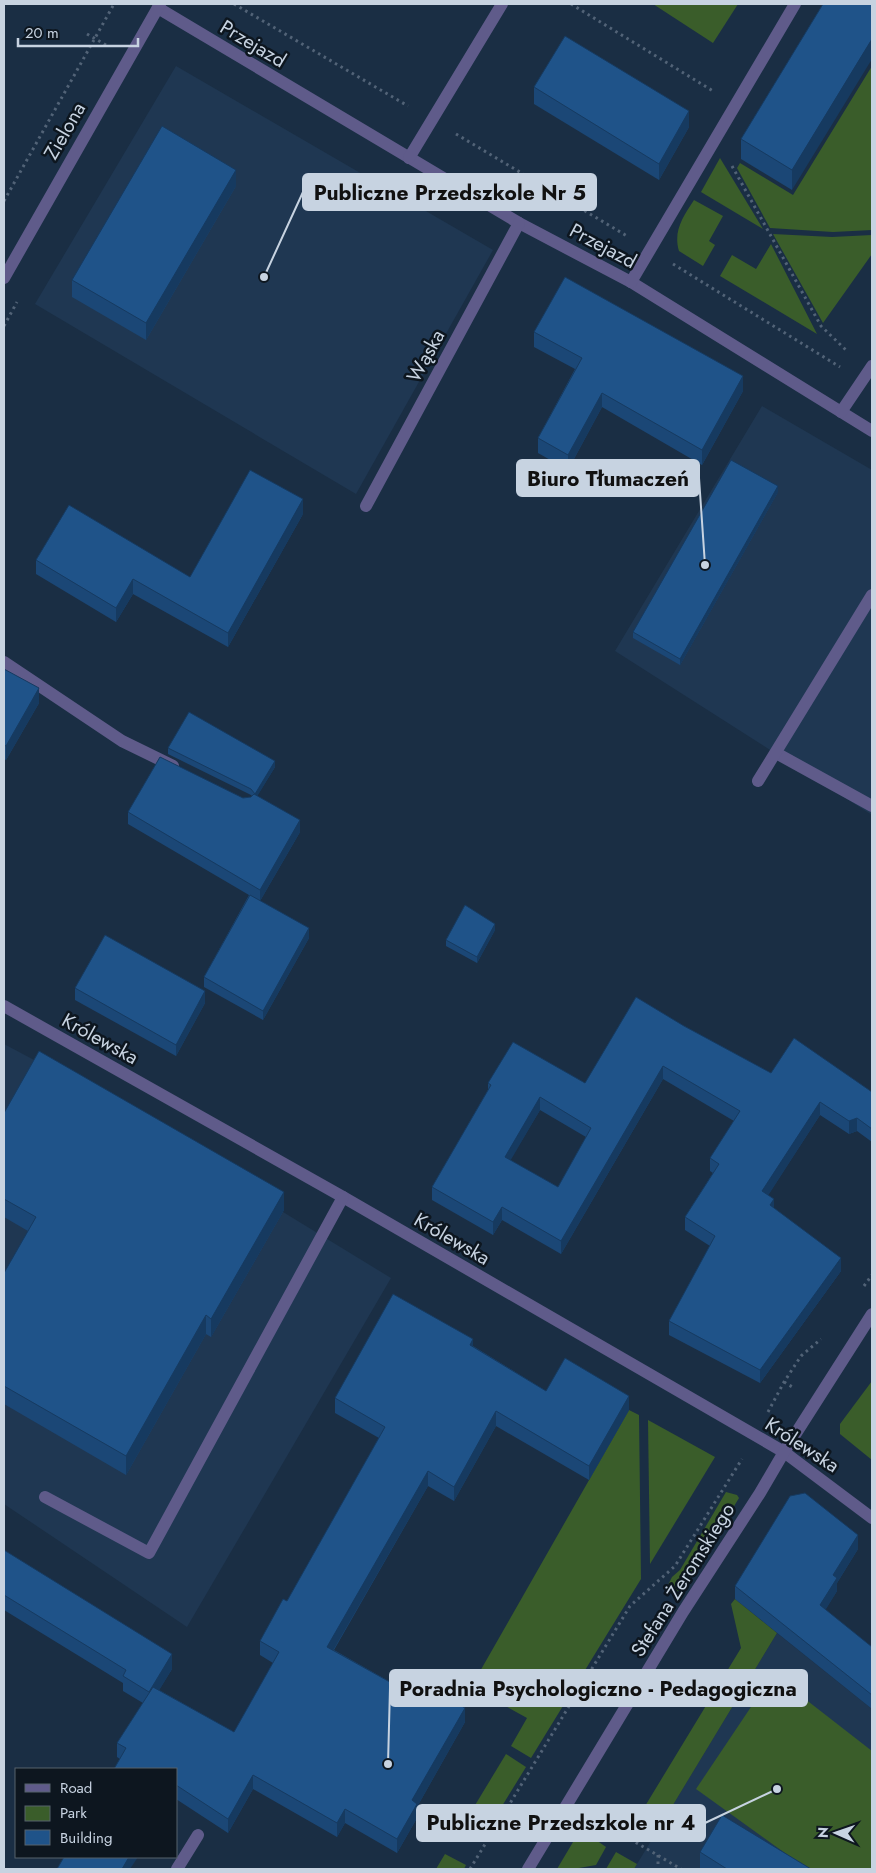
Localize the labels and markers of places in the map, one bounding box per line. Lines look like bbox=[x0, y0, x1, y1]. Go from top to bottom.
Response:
callout: Publiczne Przedszkole Nr 5 bbox=[303, 174, 596, 210]
callout: Biuro Tłumaczeń bbox=[517, 460, 699, 496]
callout: Poradnia Psychologiczno - Pedagogiczna bbox=[390, 1670, 807, 1706]
callout: Publiczne Przedszkole nr 4 bbox=[417, 1805, 705, 1841]

